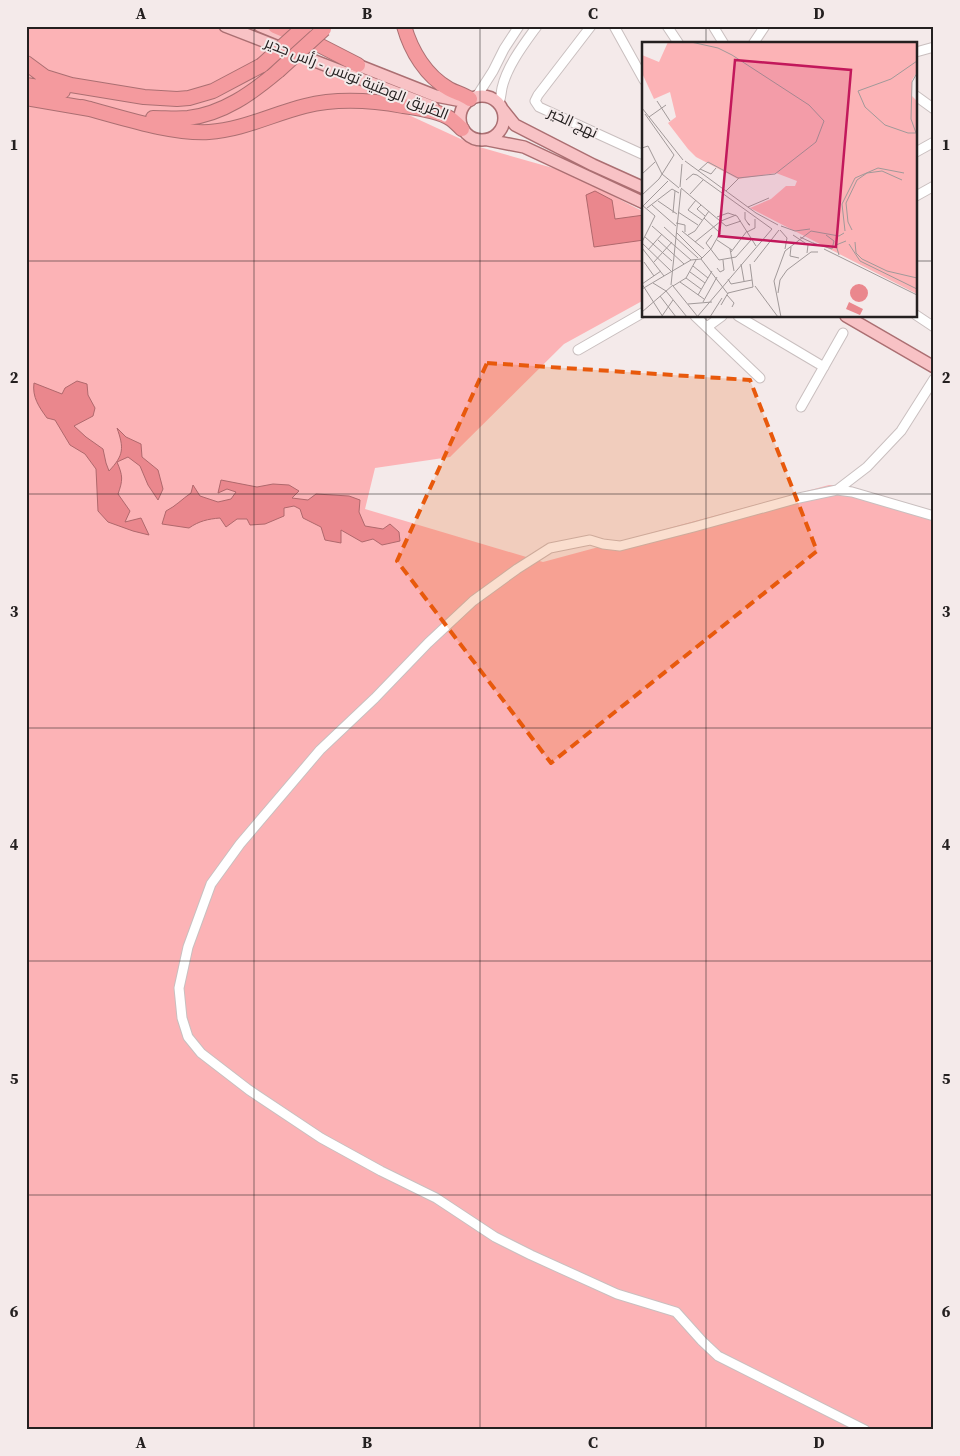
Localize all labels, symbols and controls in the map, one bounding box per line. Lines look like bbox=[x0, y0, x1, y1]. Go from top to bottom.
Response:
text: A bbox=[136, 2, 147, 24]
text: B bbox=[362, 2, 373, 24]
text: C bbox=[588, 2, 598, 24]
text: D bbox=[813, 2, 825, 24]
street label: الطريق الوطنية تونس - رأس جدير bbox=[261, 31, 452, 125]
inset map bbox=[642, 42, 918, 318]
street label: نهج الخير bbox=[543, 101, 601, 144]
text: 1 bbox=[10, 133, 18, 155]
text: 1 bbox=[942, 133, 950, 155]
text: 2 bbox=[10, 366, 19, 388]
text: 2 bbox=[942, 366, 951, 388]
text: 3 bbox=[10, 600, 19, 622]
text: 3 bbox=[942, 600, 951, 622]
text: 4 bbox=[10, 833, 19, 855]
text: 4 bbox=[942, 833, 951, 855]
text: 5 bbox=[10, 1067, 19, 1089]
text: 5 bbox=[942, 1067, 951, 1089]
text: 6 bbox=[10, 1300, 19, 1322]
text: 6 bbox=[942, 1300, 951, 1322]
text: A bbox=[136, 1431, 147, 1453]
text: B bbox=[362, 1431, 373, 1453]
text: C bbox=[588, 1431, 598, 1453]
text: D bbox=[813, 1431, 825, 1453]

